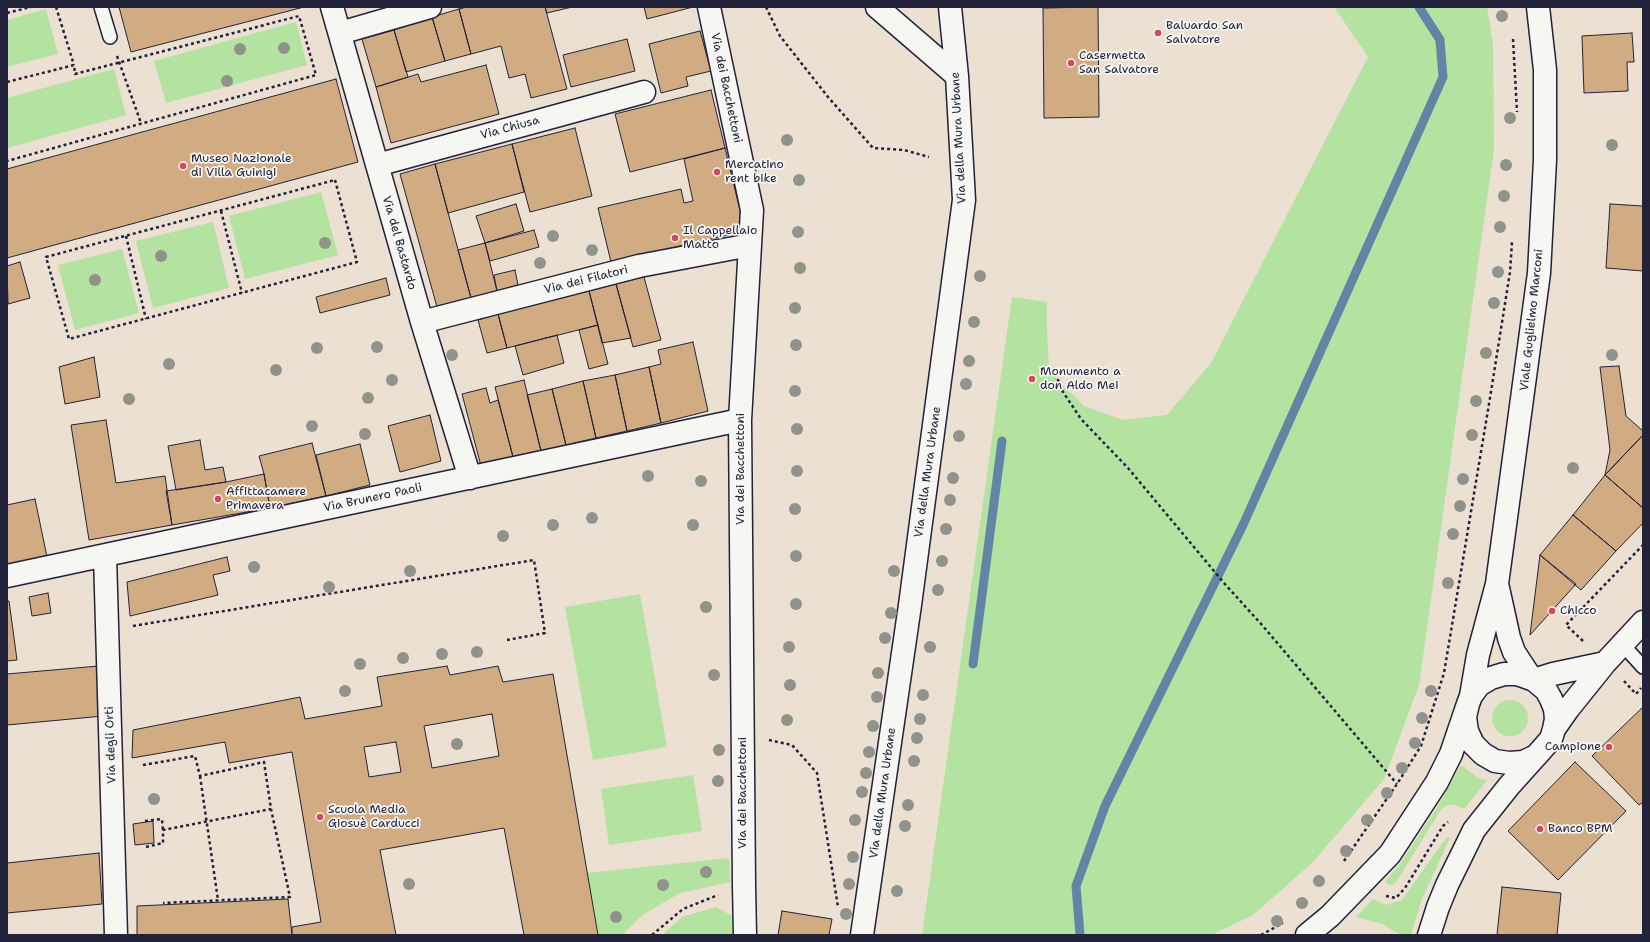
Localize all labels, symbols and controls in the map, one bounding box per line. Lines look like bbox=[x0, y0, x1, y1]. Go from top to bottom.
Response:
place label: Baluardo San Salvatore bbox=[1166, 19, 1243, 47]
marker: Baluardo San Salvatore bbox=[1153, 28, 1163, 38]
street label: Via dei Bacchettoni bbox=[707, 32, 745, 144]
place label: Casermetta San Salvatore bbox=[1079, 49, 1159, 77]
marker: Casermetta San Salvatore bbox=[1066, 58, 1076, 68]
street label: Via della Mura Urbane bbox=[948, 72, 970, 204]
street label: Via Chiusa bbox=[479, 113, 541, 143]
place label: Museo Nazionale di Villa Guinigi bbox=[191, 152, 292, 180]
place label: Mercatino rent bike bbox=[725, 158, 784, 186]
marker: Museo Nazionale di Villa Guinigi bbox=[178, 161, 188, 171]
marker: Mercatino rent bike bbox=[712, 167, 722, 177]
street label: Via del Bastardo bbox=[379, 194, 419, 292]
place label: Il Cappellaio Matto bbox=[683, 224, 757, 252]
marker: Il Cappellaio Matto bbox=[670, 233, 680, 243]
street label: Viale Guglielmo Marconi bbox=[1517, 248, 1547, 392]
street label: Via dei Filatori bbox=[543, 263, 629, 297]
place label: Monumento a don Aldo Mei bbox=[1040, 365, 1121, 393]
marker: Monumento a don Aldo Mei bbox=[1027, 374, 1037, 384]
street label: Via della Mura Urbane bbox=[912, 406, 944, 538]
street label: Via dei Bacchettoni bbox=[734, 413, 748, 525]
street label: Via Brunero Paoli bbox=[322, 481, 424, 515]
place label: Affittacamere Primavera bbox=[226, 485, 306, 513]
marker: Affittacamere Primavera bbox=[213, 494, 223, 504]
place label: Chicco bbox=[1560, 604, 1597, 618]
marker: Chicco bbox=[1547, 606, 1557, 616]
street label: Via degli Orti bbox=[102, 706, 120, 784]
street label: Via della Mura Urbane bbox=[867, 727, 899, 859]
street label: Via dei Bacchettoni bbox=[736, 737, 750, 849]
place label: Campione bbox=[1545, 740, 1601, 754]
marker: Campione bbox=[1604, 742, 1614, 752]
place label: Scuola Media Giosuè Carducci bbox=[328, 803, 420, 831]
marker: Scuola Media Giosuè Carducci bbox=[315, 812, 325, 822]
place label: Banco BPM bbox=[1548, 822, 1613, 836]
marker: Banco BPM bbox=[1535, 824, 1545, 834]

